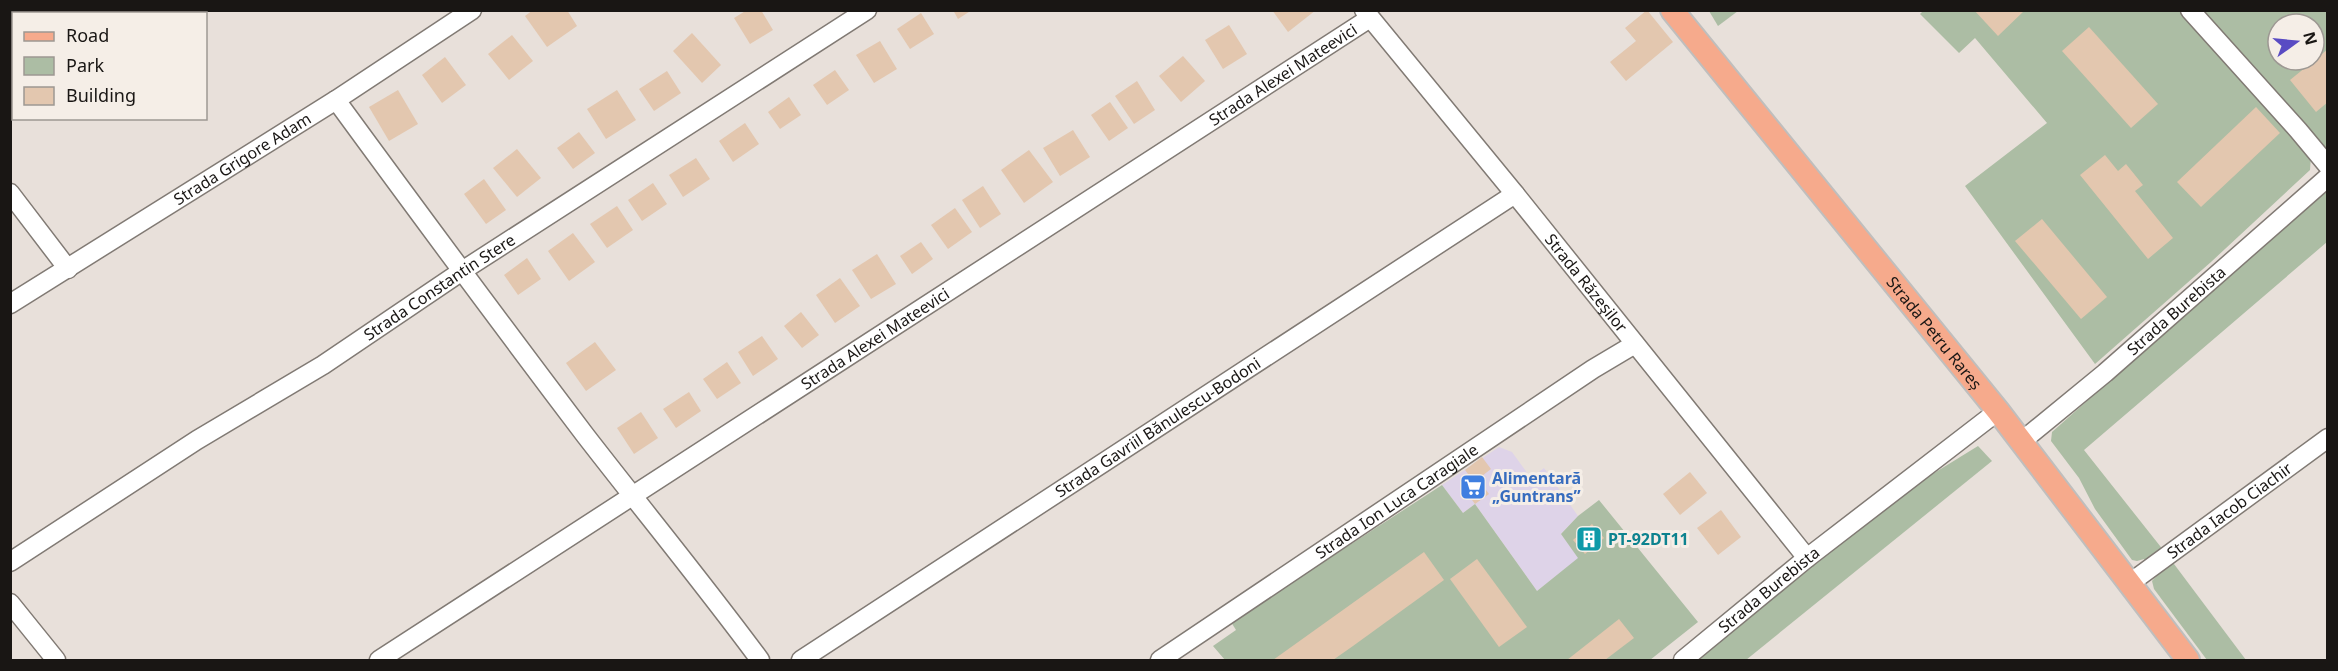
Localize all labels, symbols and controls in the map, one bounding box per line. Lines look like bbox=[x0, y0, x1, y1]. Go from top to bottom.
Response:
legend bbox=[12, 12, 207, 120]
north arrow bbox=[2266, 12, 2326, 72]
street label: Strada Alexei Mateevici bbox=[1204, 18, 1361, 131]
text: Road bbox=[66, 23, 109, 47]
text: N bbox=[2298, 29, 2323, 47]
text: Park bbox=[66, 53, 104, 77]
text: Building bbox=[66, 83, 136, 107]
street label: Strada Grigore Adam bbox=[169, 107, 315, 210]
street label: Strada Constantin Stere bbox=[359, 229, 519, 345]
street label: Strada Răzeşilor bbox=[1540, 229, 1633, 337]
street label: Strada Burebista bbox=[2122, 261, 2230, 360]
street label: Strada Petru Rareș bbox=[1882, 272, 1987, 394]
street label: Strada Alexei Mateevici bbox=[797, 283, 953, 395]
street label: Strada Gavriil Bănulescu-Bodoni bbox=[1051, 352, 1265, 502]
street label: Strada Ion Luca Caragiale bbox=[1311, 438, 1482, 564]
street label: Strada Iacob Ciachir bbox=[2162, 457, 2297, 564]
place label: Alimentară „Guntrans” bbox=[1492, 467, 1581, 507]
supermarket icon: Alimentară „Guntrans” bbox=[1458, 472, 1488, 502]
building icon: PT-92DT11 bbox=[1574, 524, 1604, 554]
place label: PT-92DT11 bbox=[1608, 528, 1689, 550]
street label: Strada Burebista bbox=[1714, 541, 1824, 638]

